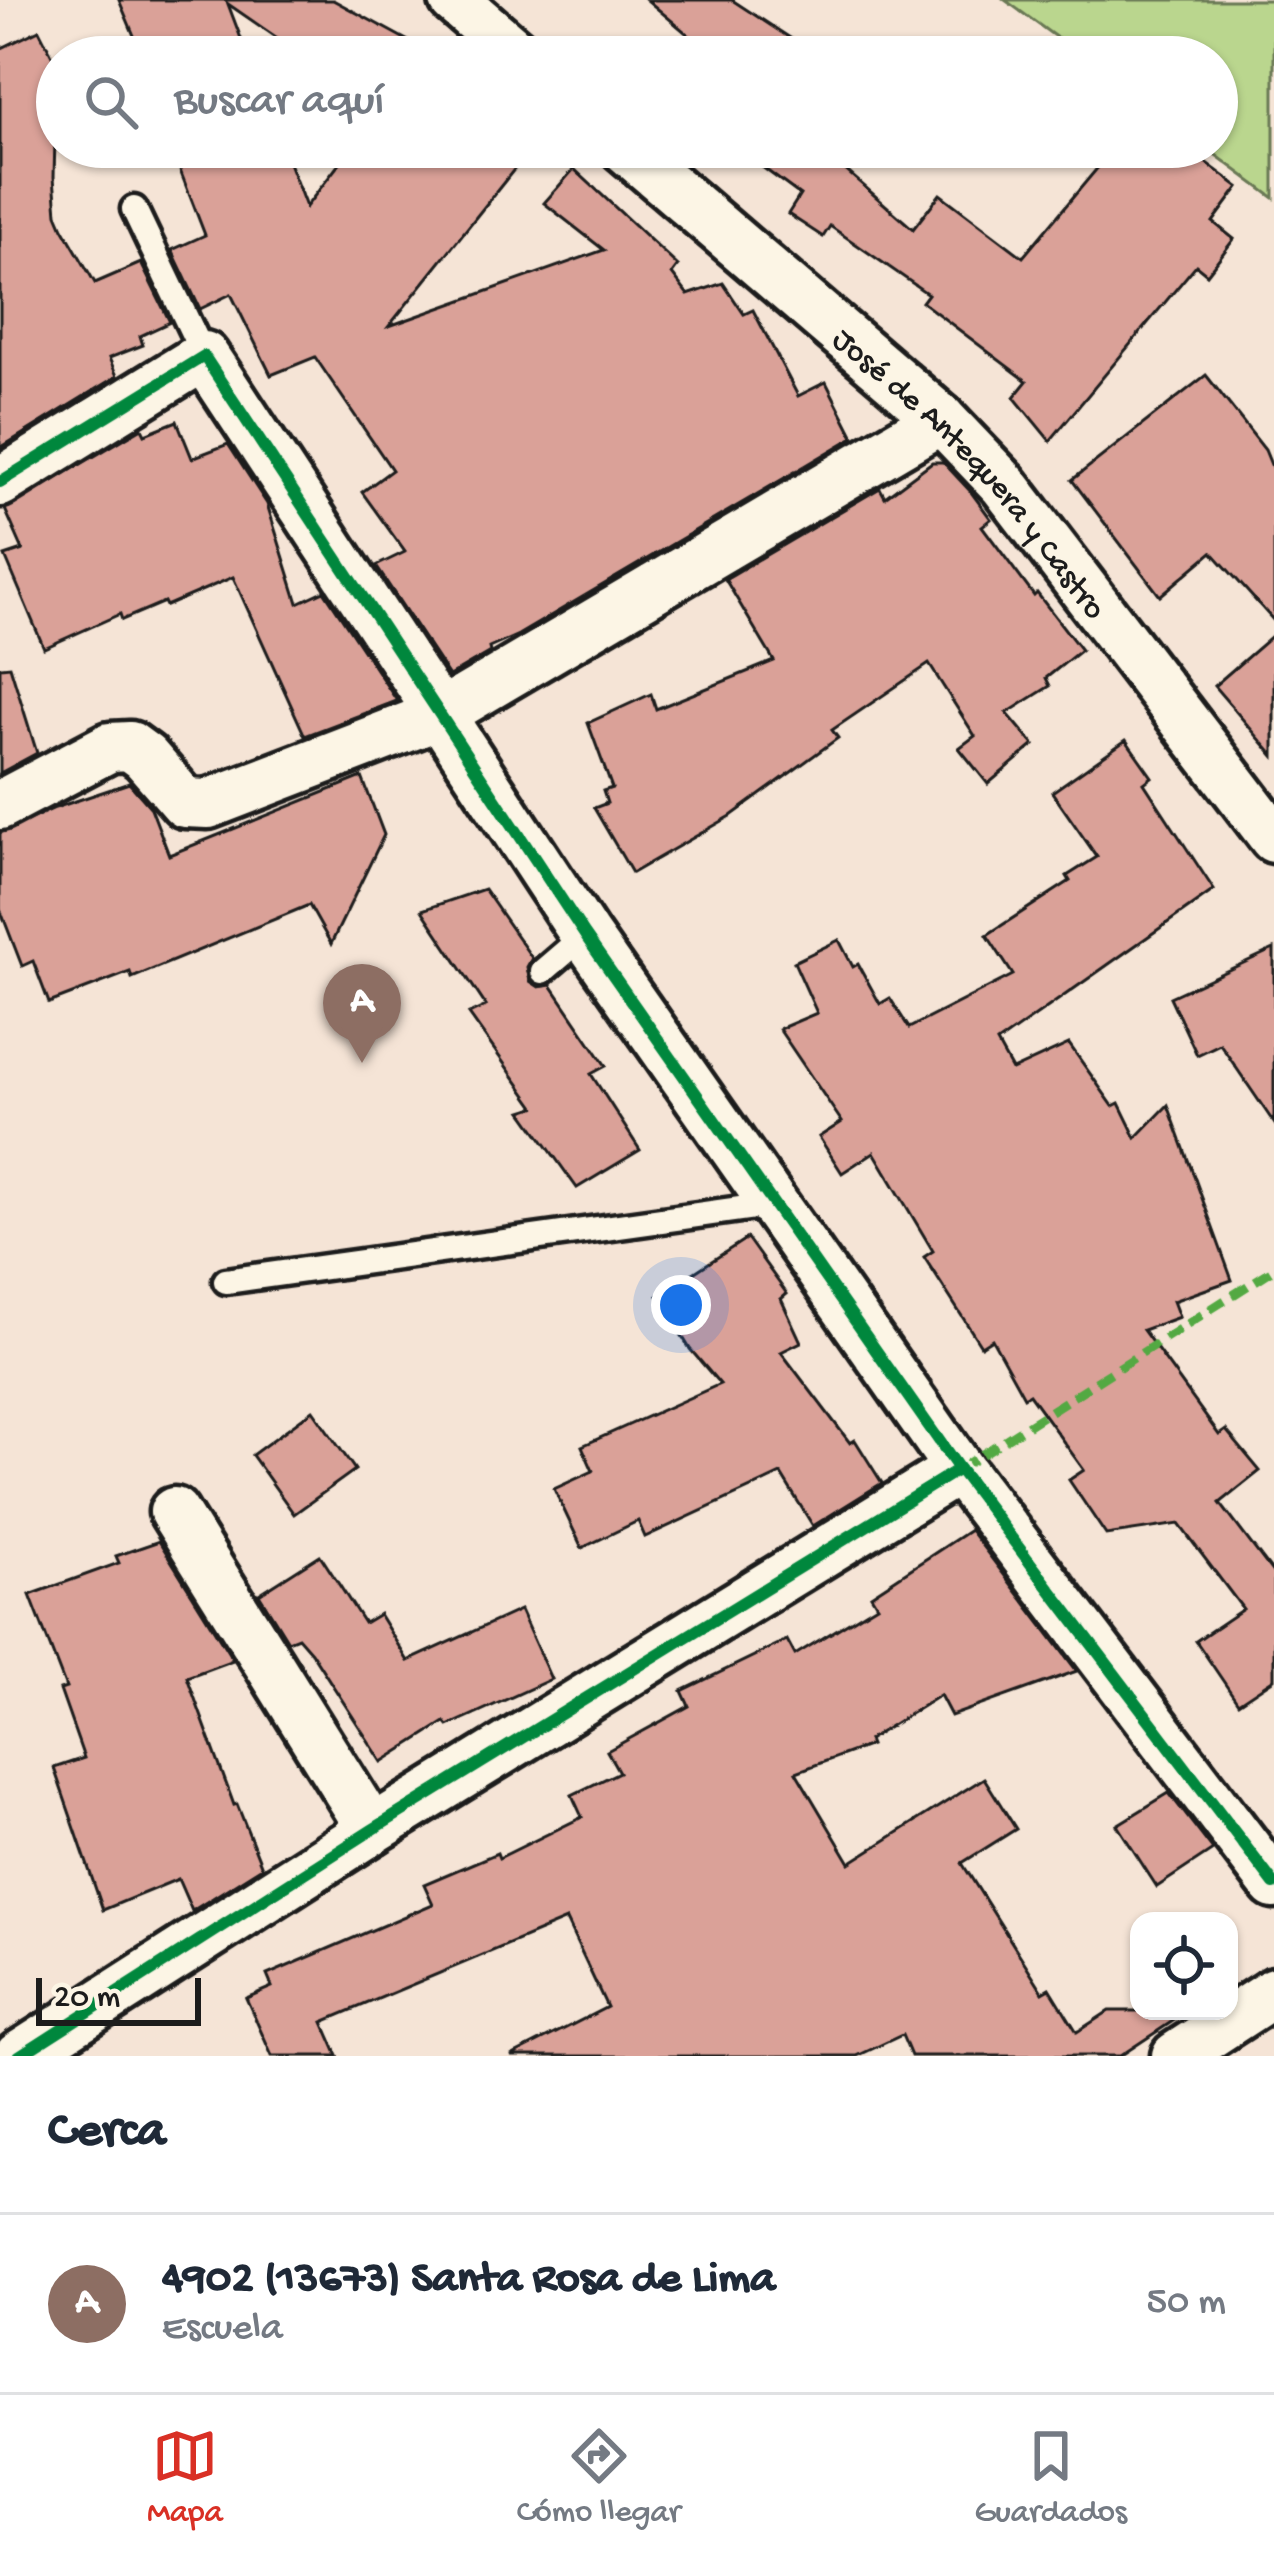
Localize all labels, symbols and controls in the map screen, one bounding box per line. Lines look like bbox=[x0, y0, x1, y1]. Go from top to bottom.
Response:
search box bbox=[36, 36, 1238, 168]
icon: search bbox=[78, 69, 144, 135]
text: Buscar aquí bbox=[174, 76, 384, 129]
street label: José de Antequera y Castro bbox=[823, 322, 1112, 628]
pin: A bbox=[323, 964, 401, 1063]
your location bbox=[651, 1275, 711, 1335]
map controls bbox=[1130, 1912, 1238, 2020]
button: locate bbox=[1130, 1912, 1238, 2020]
scale bar bbox=[36, 1972, 201, 2025]
text: 20 m bbox=[54, 1980, 120, 2018]
text: Cerca bbox=[48, 2104, 166, 2164]
text: 4902 (13673) Santa Rosa de Lima bbox=[162, 2254, 775, 2307]
text: A bbox=[75, 2281, 99, 2327]
text: 50 m bbox=[1146, 2281, 1226, 2327]
text: Escuela bbox=[162, 2307, 283, 2353]
tab: Mapa bbox=[147, 2423, 223, 2533]
tab: Cómo llegar bbox=[517, 2423, 680, 2533]
tab: Guardados bbox=[974, 2423, 1127, 2533]

